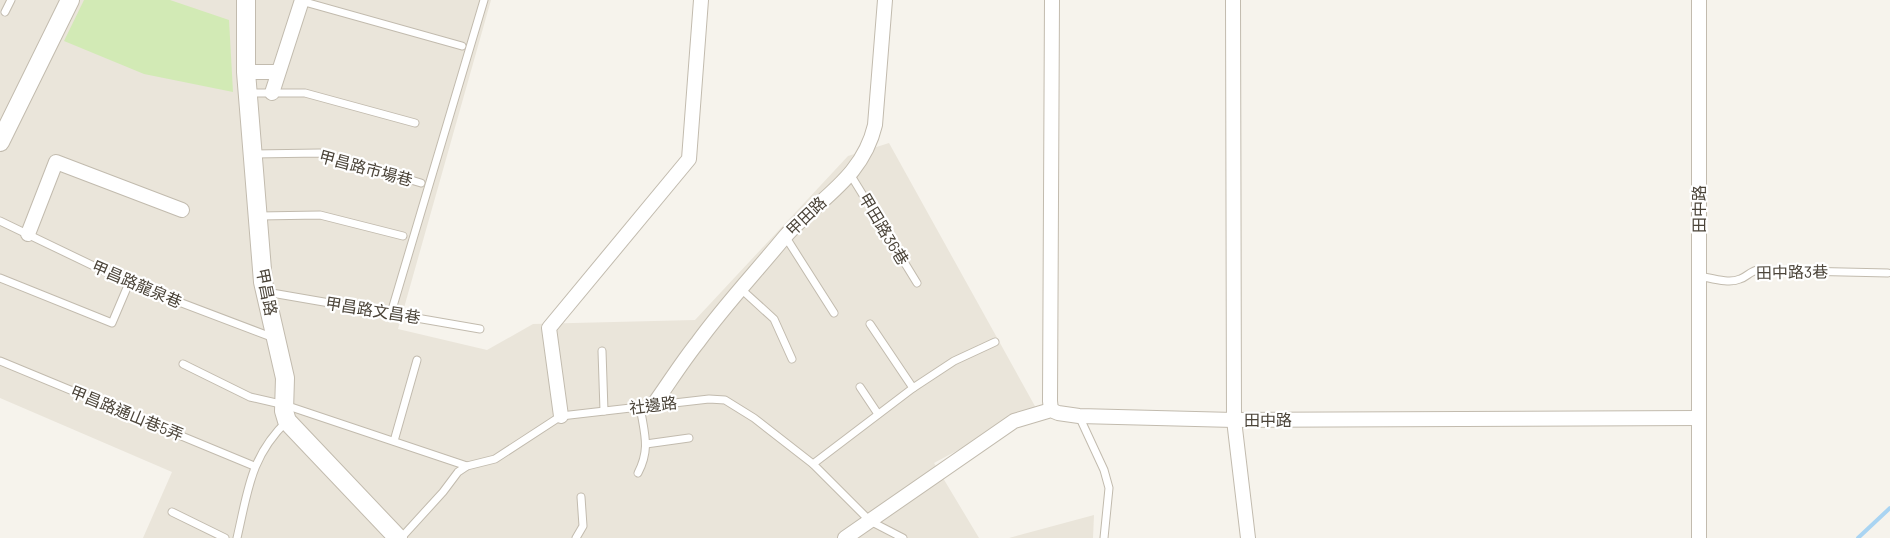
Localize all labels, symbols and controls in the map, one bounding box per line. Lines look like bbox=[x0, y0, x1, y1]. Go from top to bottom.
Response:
street label: 甲昌路市場巷 bbox=[317, 146, 415, 189]
street label: 田中路 bbox=[1689, 185, 1708, 233]
street label: 甲田路36巷 bbox=[856, 189, 913, 268]
street label: 甲田路 bbox=[782, 192, 830, 239]
street label: 甲昌路龍泉巷 bbox=[89, 256, 185, 311]
street label: 田中路3巷 bbox=[1756, 261, 1828, 282]
street label: 甲昌路 bbox=[254, 267, 281, 317]
street label: 甲昌路文昌巷 bbox=[324, 293, 422, 326]
street label: 甲昌路通山巷5弄 bbox=[68, 381, 186, 444]
street label: 社邊路 bbox=[628, 392, 678, 417]
street label: 田中路 bbox=[1244, 410, 1292, 429]

